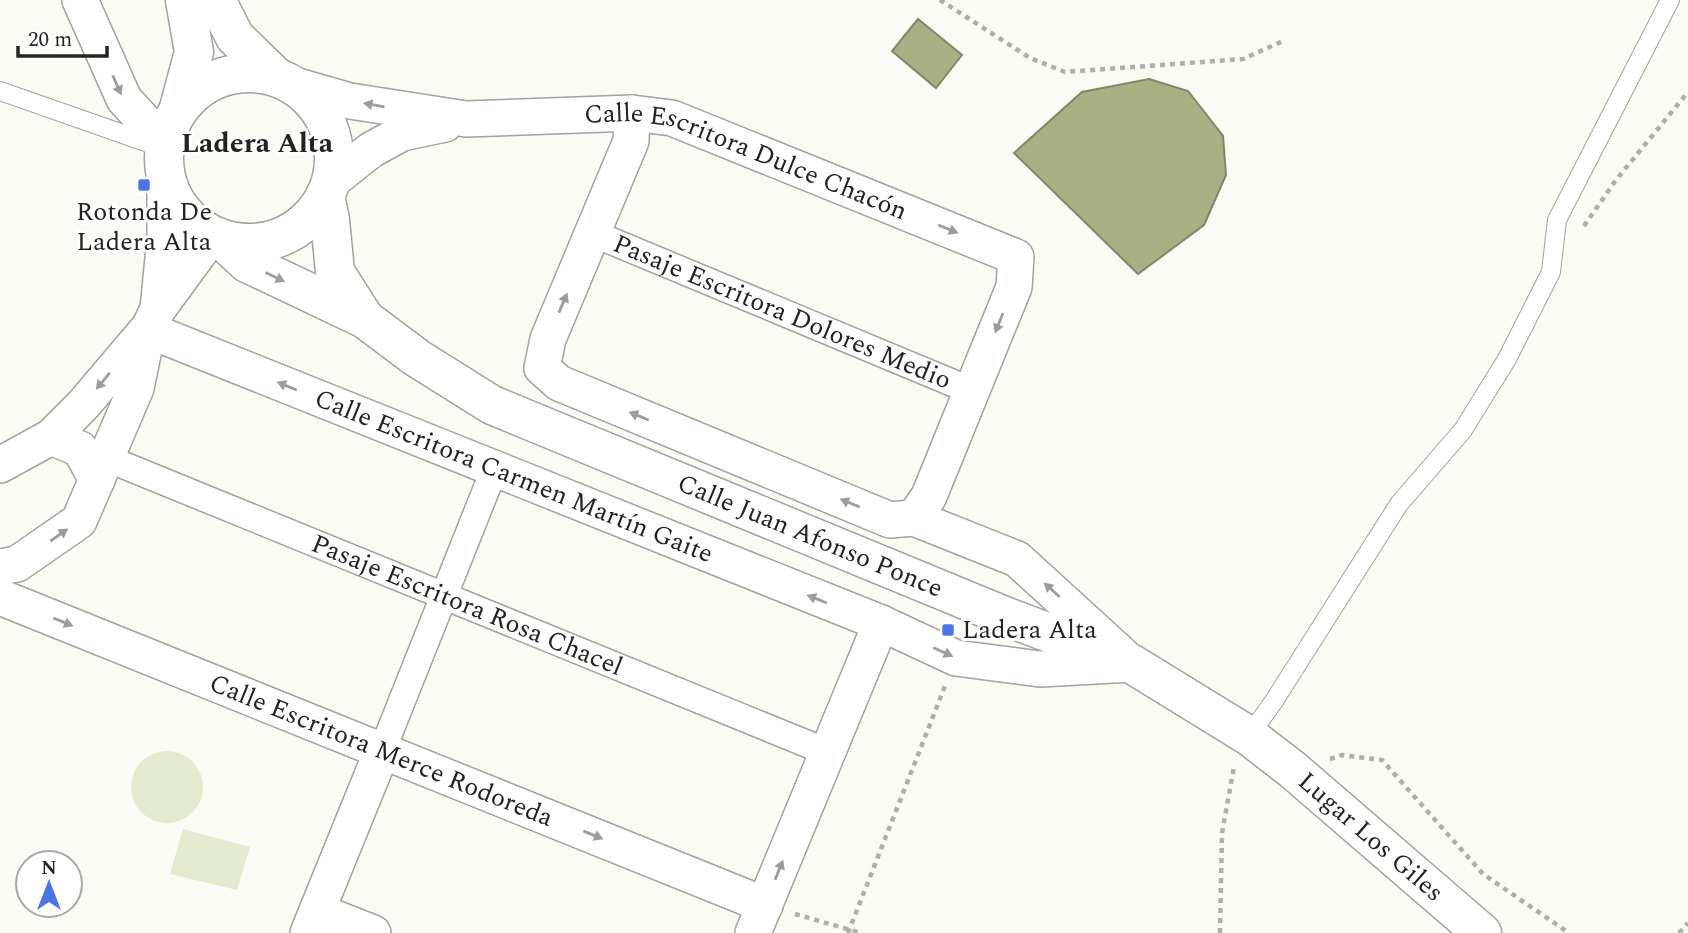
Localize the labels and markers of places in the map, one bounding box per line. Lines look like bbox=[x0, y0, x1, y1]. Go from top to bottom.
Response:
marker: Rotonda De Ladera Alta bbox=[136, 177, 152, 193]
place label: Rotonda De Ladera Alta bbox=[76, 192, 212, 262]
place label: Ladera Alta bbox=[962, 610, 1097, 650]
marker: Ladera Alta bbox=[940, 622, 956, 638]

